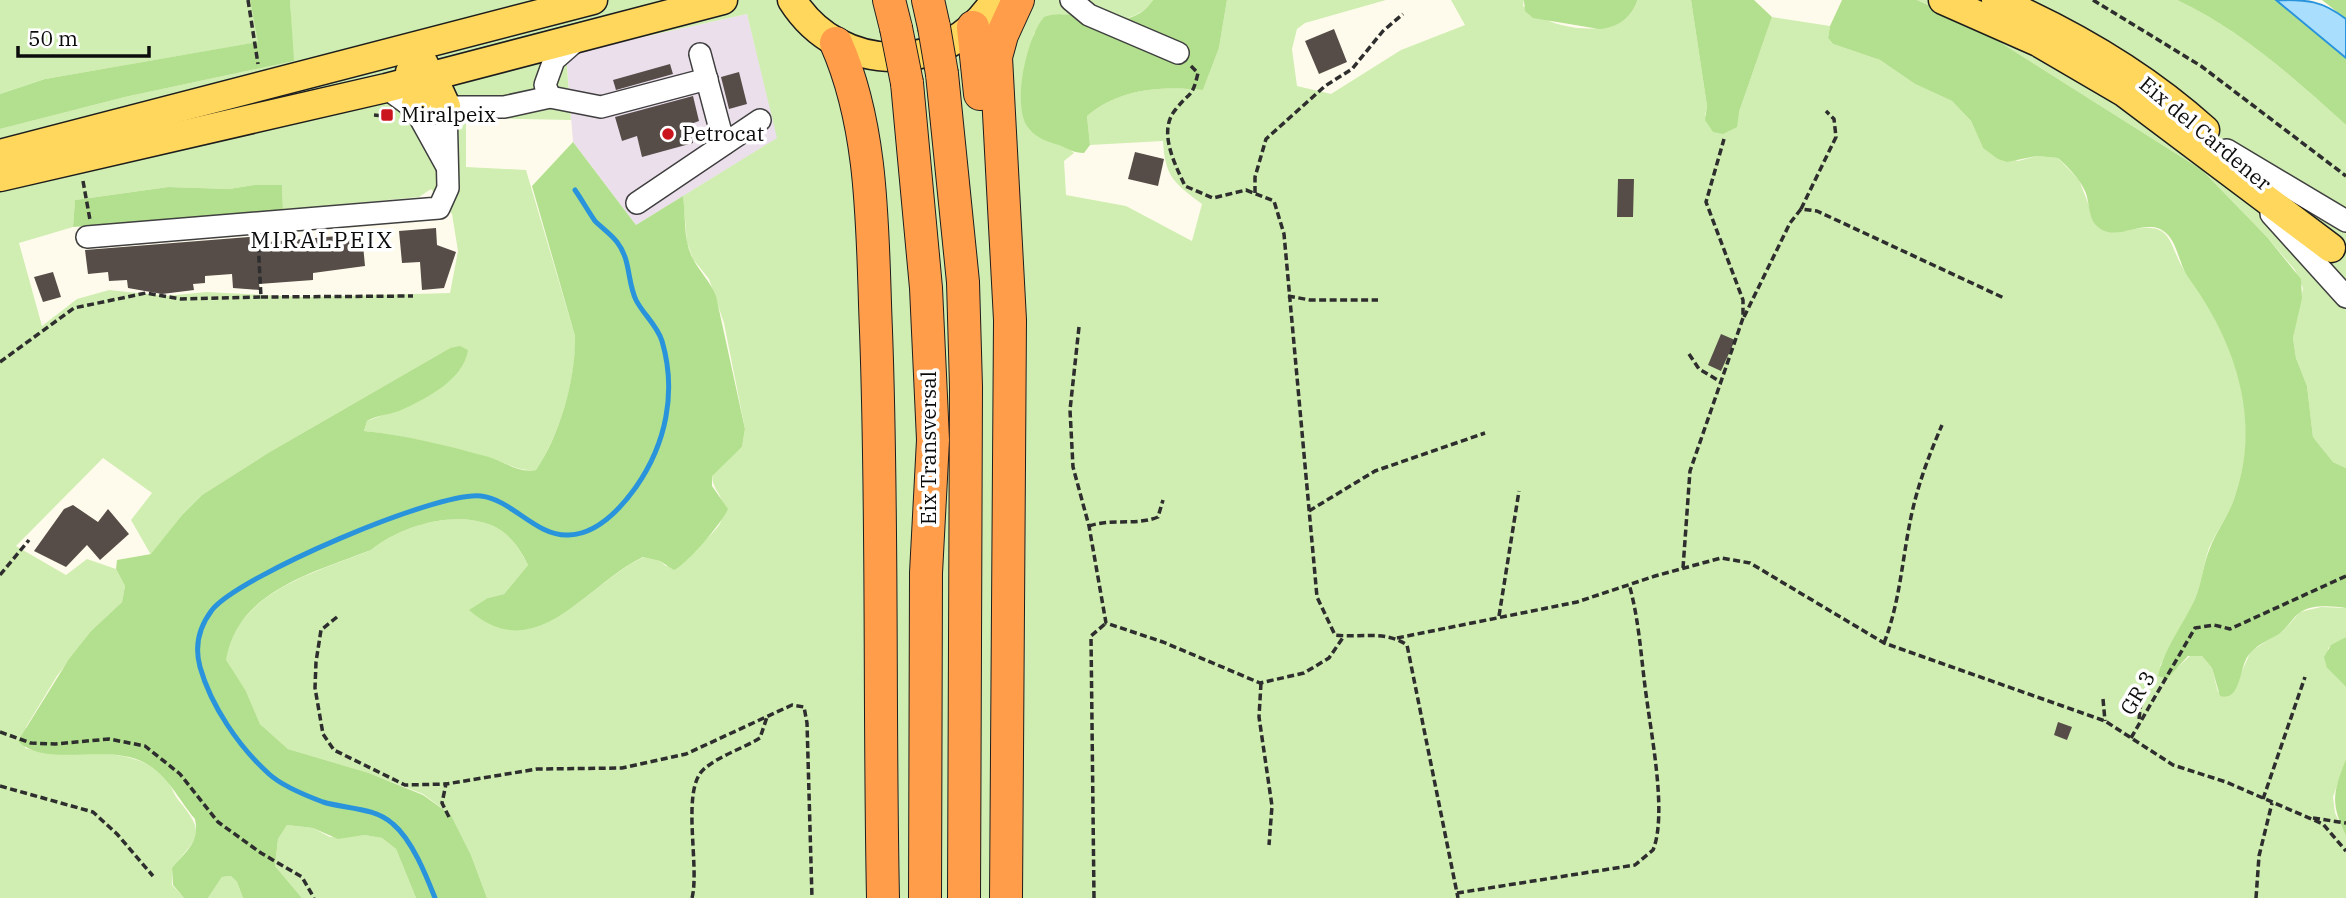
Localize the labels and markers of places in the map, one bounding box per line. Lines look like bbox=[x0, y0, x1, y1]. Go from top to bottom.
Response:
place label: Miralpeix bbox=[401, 100, 496, 128]
marker: Miralpeix bbox=[379, 107, 395, 123]
place label: Petrocat bbox=[682, 119, 764, 147]
marker: Petrocat bbox=[660, 126, 676, 142]

